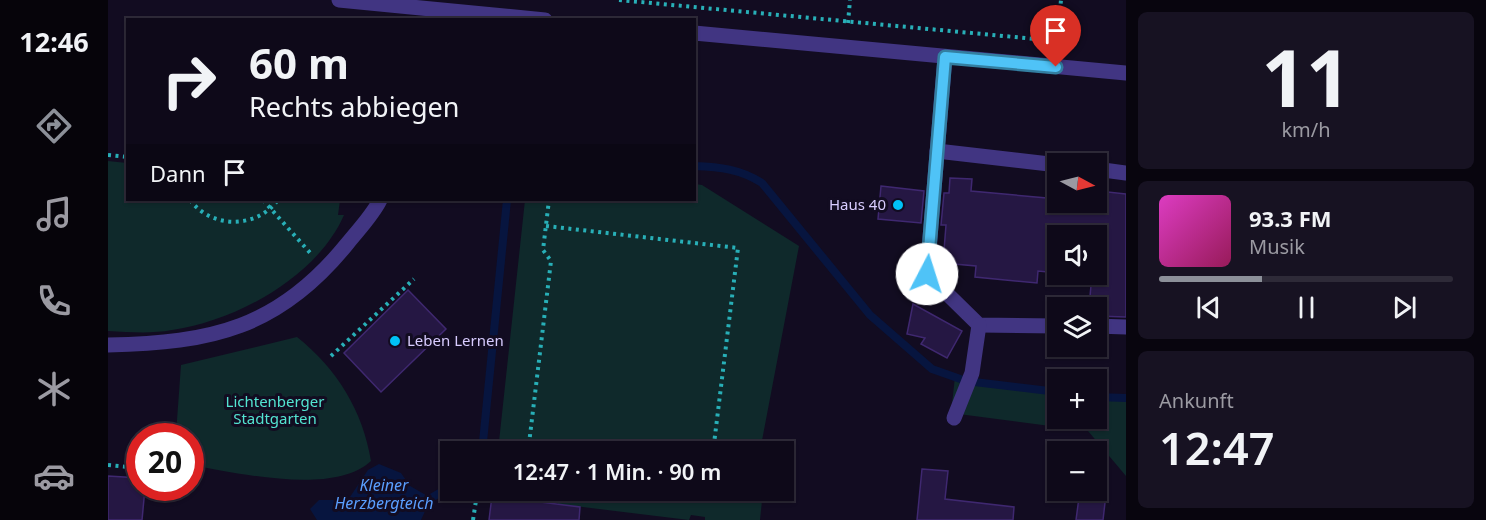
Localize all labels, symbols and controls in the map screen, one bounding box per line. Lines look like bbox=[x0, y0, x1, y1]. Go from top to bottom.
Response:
pin bbox=[1030, 5, 1081, 67]
icon: arrive bbox=[1039, 14, 1072, 47]
text: 12:46 bbox=[19, 23, 89, 60]
text: 11 bbox=[1261, 24, 1351, 130]
text: 60 m bbox=[249, 34, 349, 91]
icon: right bbox=[150, 42, 228, 120]
text: Rechts abbiegen bbox=[249, 88, 459, 125]
icon: directions bbox=[33, 105, 75, 147]
text: km/h bbox=[1281, 116, 1331, 143]
north arrow bbox=[1047, 153, 1107, 213]
map controls bbox=[1047, 153, 1107, 501]
icon: arrive bbox=[218, 156, 251, 189]
text: Dann bbox=[150, 158, 206, 188]
icon: music bbox=[33, 193, 75, 235]
place label: Haus 40 bbox=[829, 194, 886, 214]
marker: Haus 40 bbox=[891, 198, 905, 212]
text: 93.3 FM bbox=[1249, 203, 1331, 233]
button: sound bbox=[1047, 225, 1107, 285]
text: Musik bbox=[1249, 233, 1305, 260]
position arrow bbox=[895, 242, 959, 306]
icon: phone bbox=[33, 280, 75, 322]
icon: previous bbox=[1192, 291, 1225, 324]
icon: pause bbox=[1290, 291, 1323, 324]
icon: next bbox=[1388, 291, 1421, 324]
button: layers bbox=[1047, 297, 1107, 357]
place label: Leben Lernen bbox=[407, 330, 504, 350]
marker: Leben Lernen bbox=[388, 334, 402, 348]
icon: climate bbox=[33, 368, 75, 410]
button: + bbox=[1047, 369, 1107, 429]
text: Ankunft bbox=[1159, 387, 1234, 414]
park label: Lichtenberger Stadtgarten bbox=[226, 391, 324, 428]
text: 12:47 bbox=[1159, 417, 1274, 478]
speed limit sign: 20 bbox=[126, 423, 204, 501]
button: − bbox=[1047, 441, 1107, 501]
icon: car bbox=[33, 455, 75, 497]
text: 12:47 · 1 Min. · 90 m bbox=[513, 456, 721, 486]
water label: Kleiner Herzbergteich bbox=[334, 474, 434, 514]

